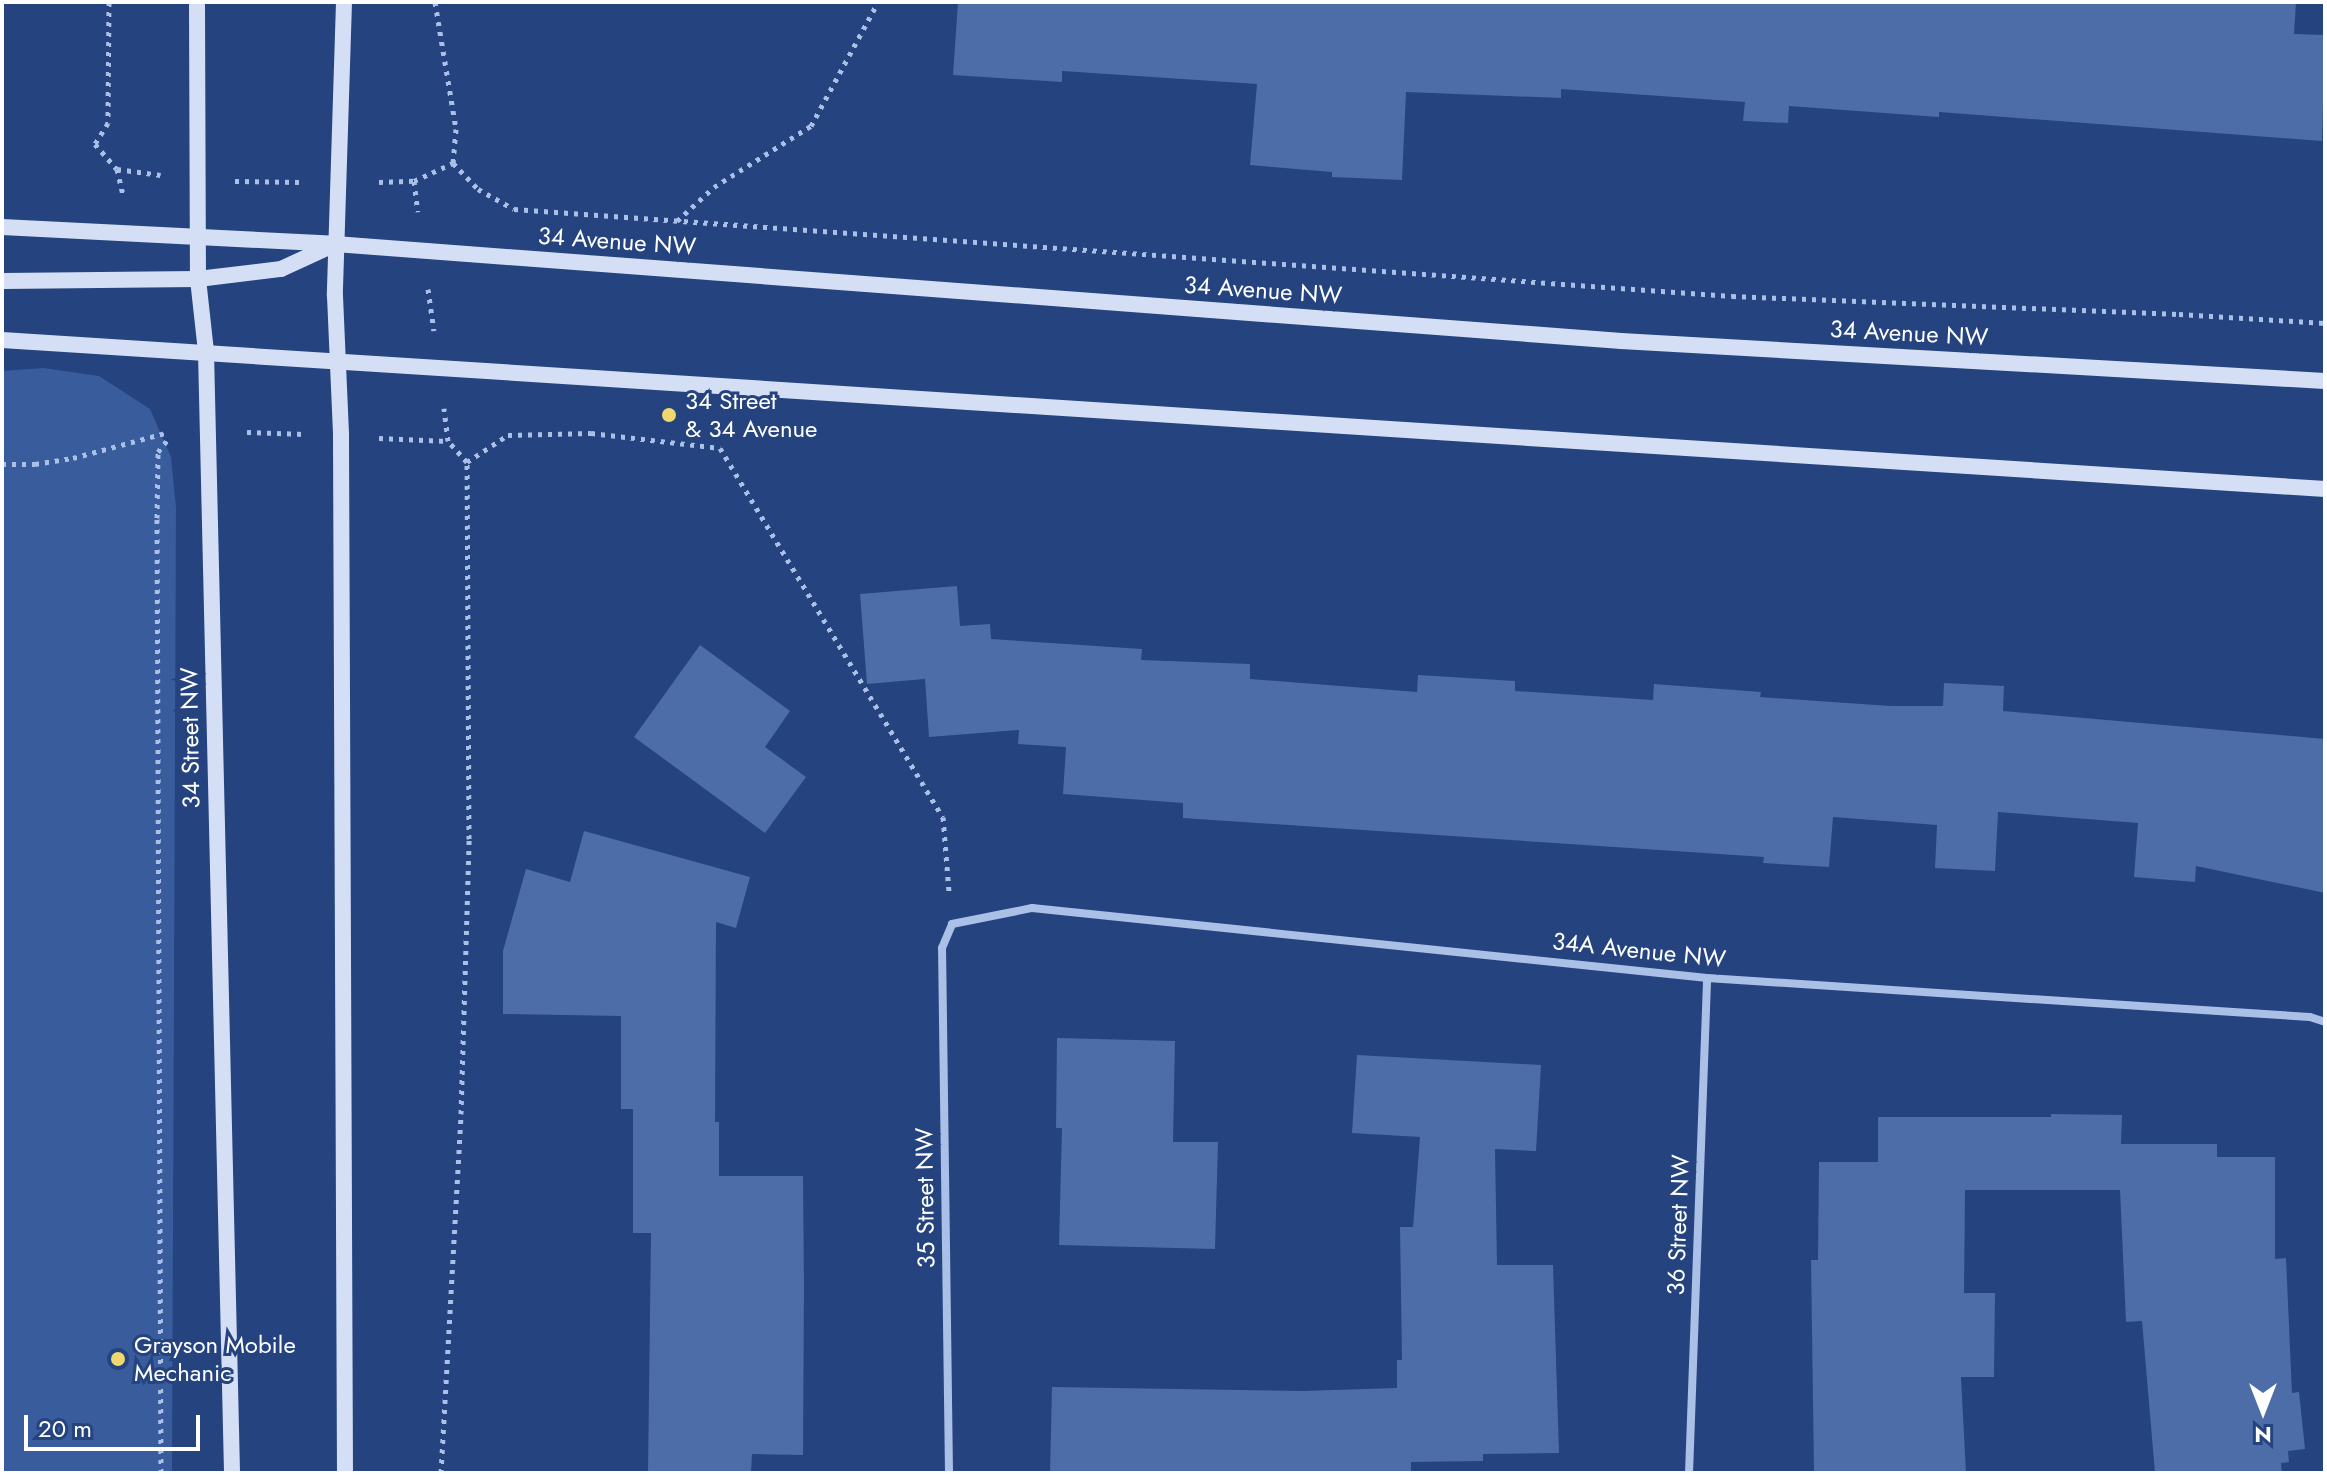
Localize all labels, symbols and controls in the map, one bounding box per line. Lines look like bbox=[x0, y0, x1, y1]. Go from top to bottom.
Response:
street label: 34 Avenue NW bbox=[537, 221, 697, 261]
street label: 34 Avenue NW bbox=[1183, 270, 1343, 310]
street label: 34 Avenue NW bbox=[1829, 314, 1989, 352]
place label: 34 Street & 34 Avenue bbox=[685, 387, 817, 443]
marker: 34 Street & 34 Avenue bbox=[660, 406, 678, 424]
street label: 34 Street NW bbox=[174, 667, 206, 809]
street label: 34A Avenue NW bbox=[1551, 927, 1727, 973]
street label: 35 Street NW bbox=[909, 1127, 941, 1269]
street label: 36 Street NW bbox=[1661, 1154, 1695, 1296]
place label: Grayson Mobile Mechanic bbox=[134, 1331, 296, 1387]
marker: Grayson Mobile Mechanic bbox=[109, 1350, 127, 1368]
north arrow bbox=[2223, 1371, 2303, 1451]
scale bar bbox=[28, 1399, 204, 1449]
text: 20 m bbox=[38, 1411, 92, 1446]
text: N bbox=[2254, 1419, 2272, 1451]

